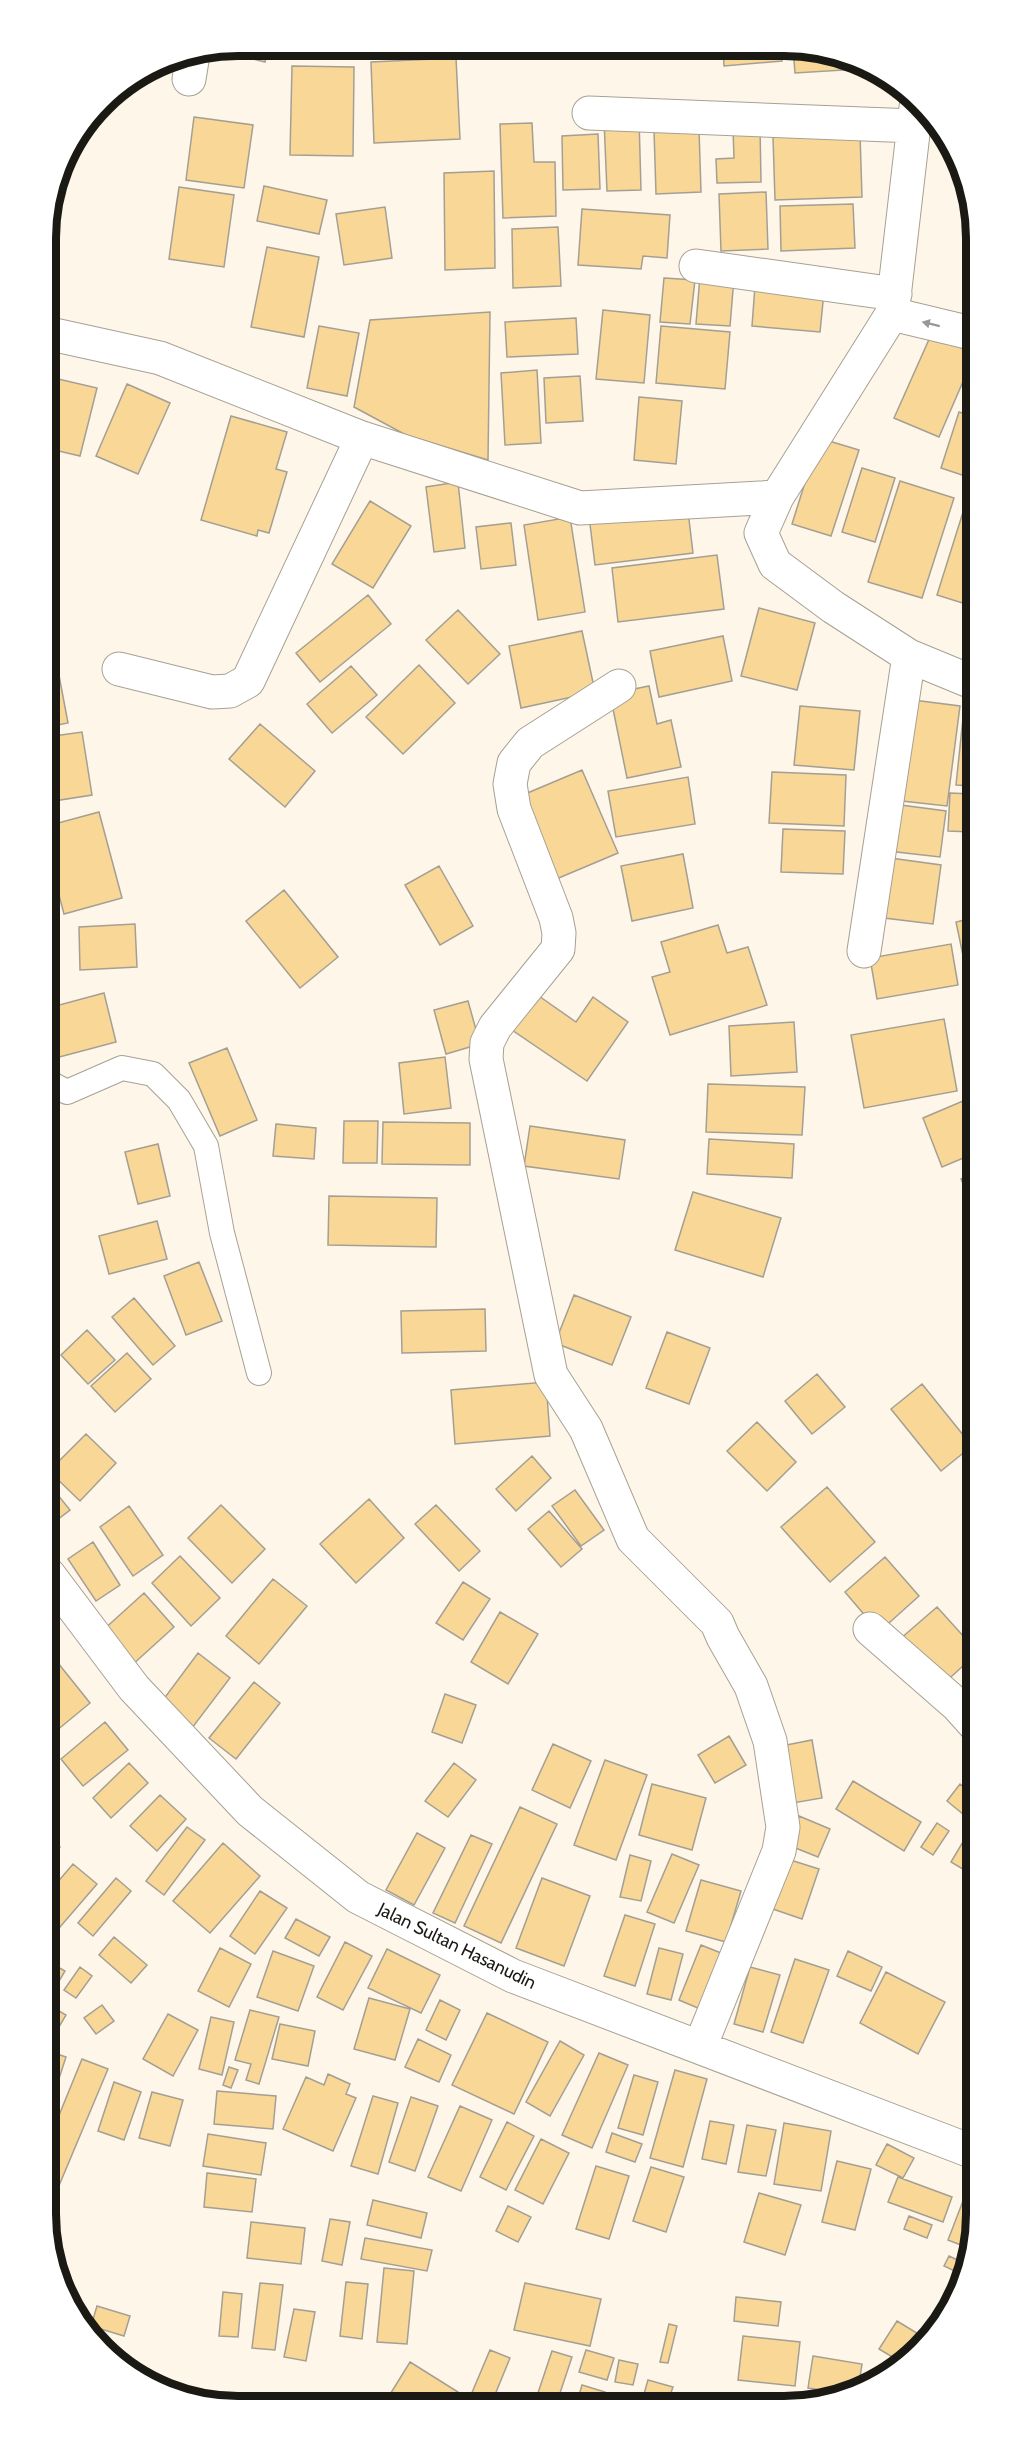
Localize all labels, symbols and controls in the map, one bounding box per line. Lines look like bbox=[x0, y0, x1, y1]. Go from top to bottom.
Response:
one-way arrow bbox=[922, 318, 941, 328]
street label: Jalan Sultan Hasanudin bbox=[373, 1898, 540, 1994]

